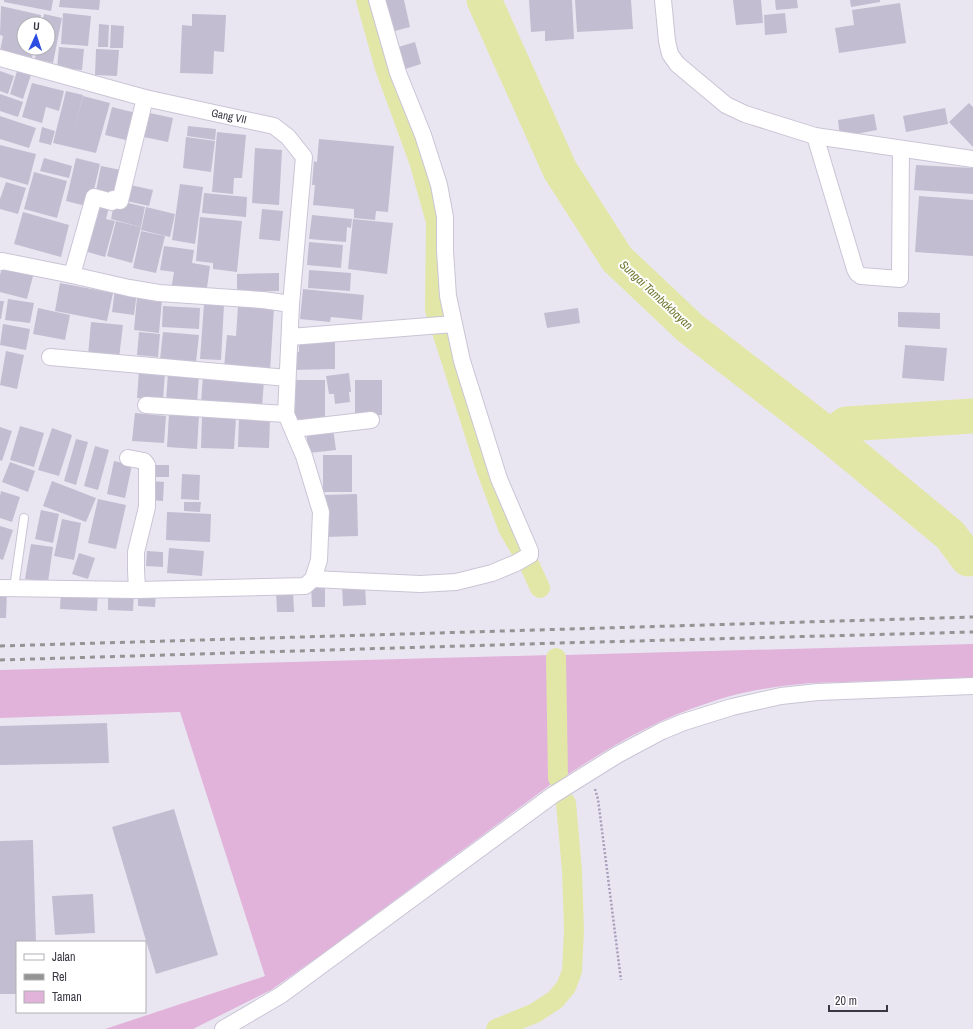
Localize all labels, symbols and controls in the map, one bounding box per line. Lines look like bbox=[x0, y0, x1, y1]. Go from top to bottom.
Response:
north arrow bbox=[16, 16, 56, 56]
text: U bbox=[33, 19, 40, 33]
street label: Gang VII bbox=[210, 105, 248, 127]
water label: Sungai Tambakbayan bbox=[616, 257, 696, 333]
legend bbox=[16, 941, 146, 1013]
text: Jalan bbox=[52, 949, 76, 965]
text: Rel bbox=[52, 969, 67, 985]
scale bar bbox=[829, 987, 887, 1013]
text: Taman bbox=[52, 989, 82, 1005]
text: 20 m bbox=[835, 993, 857, 1009]

